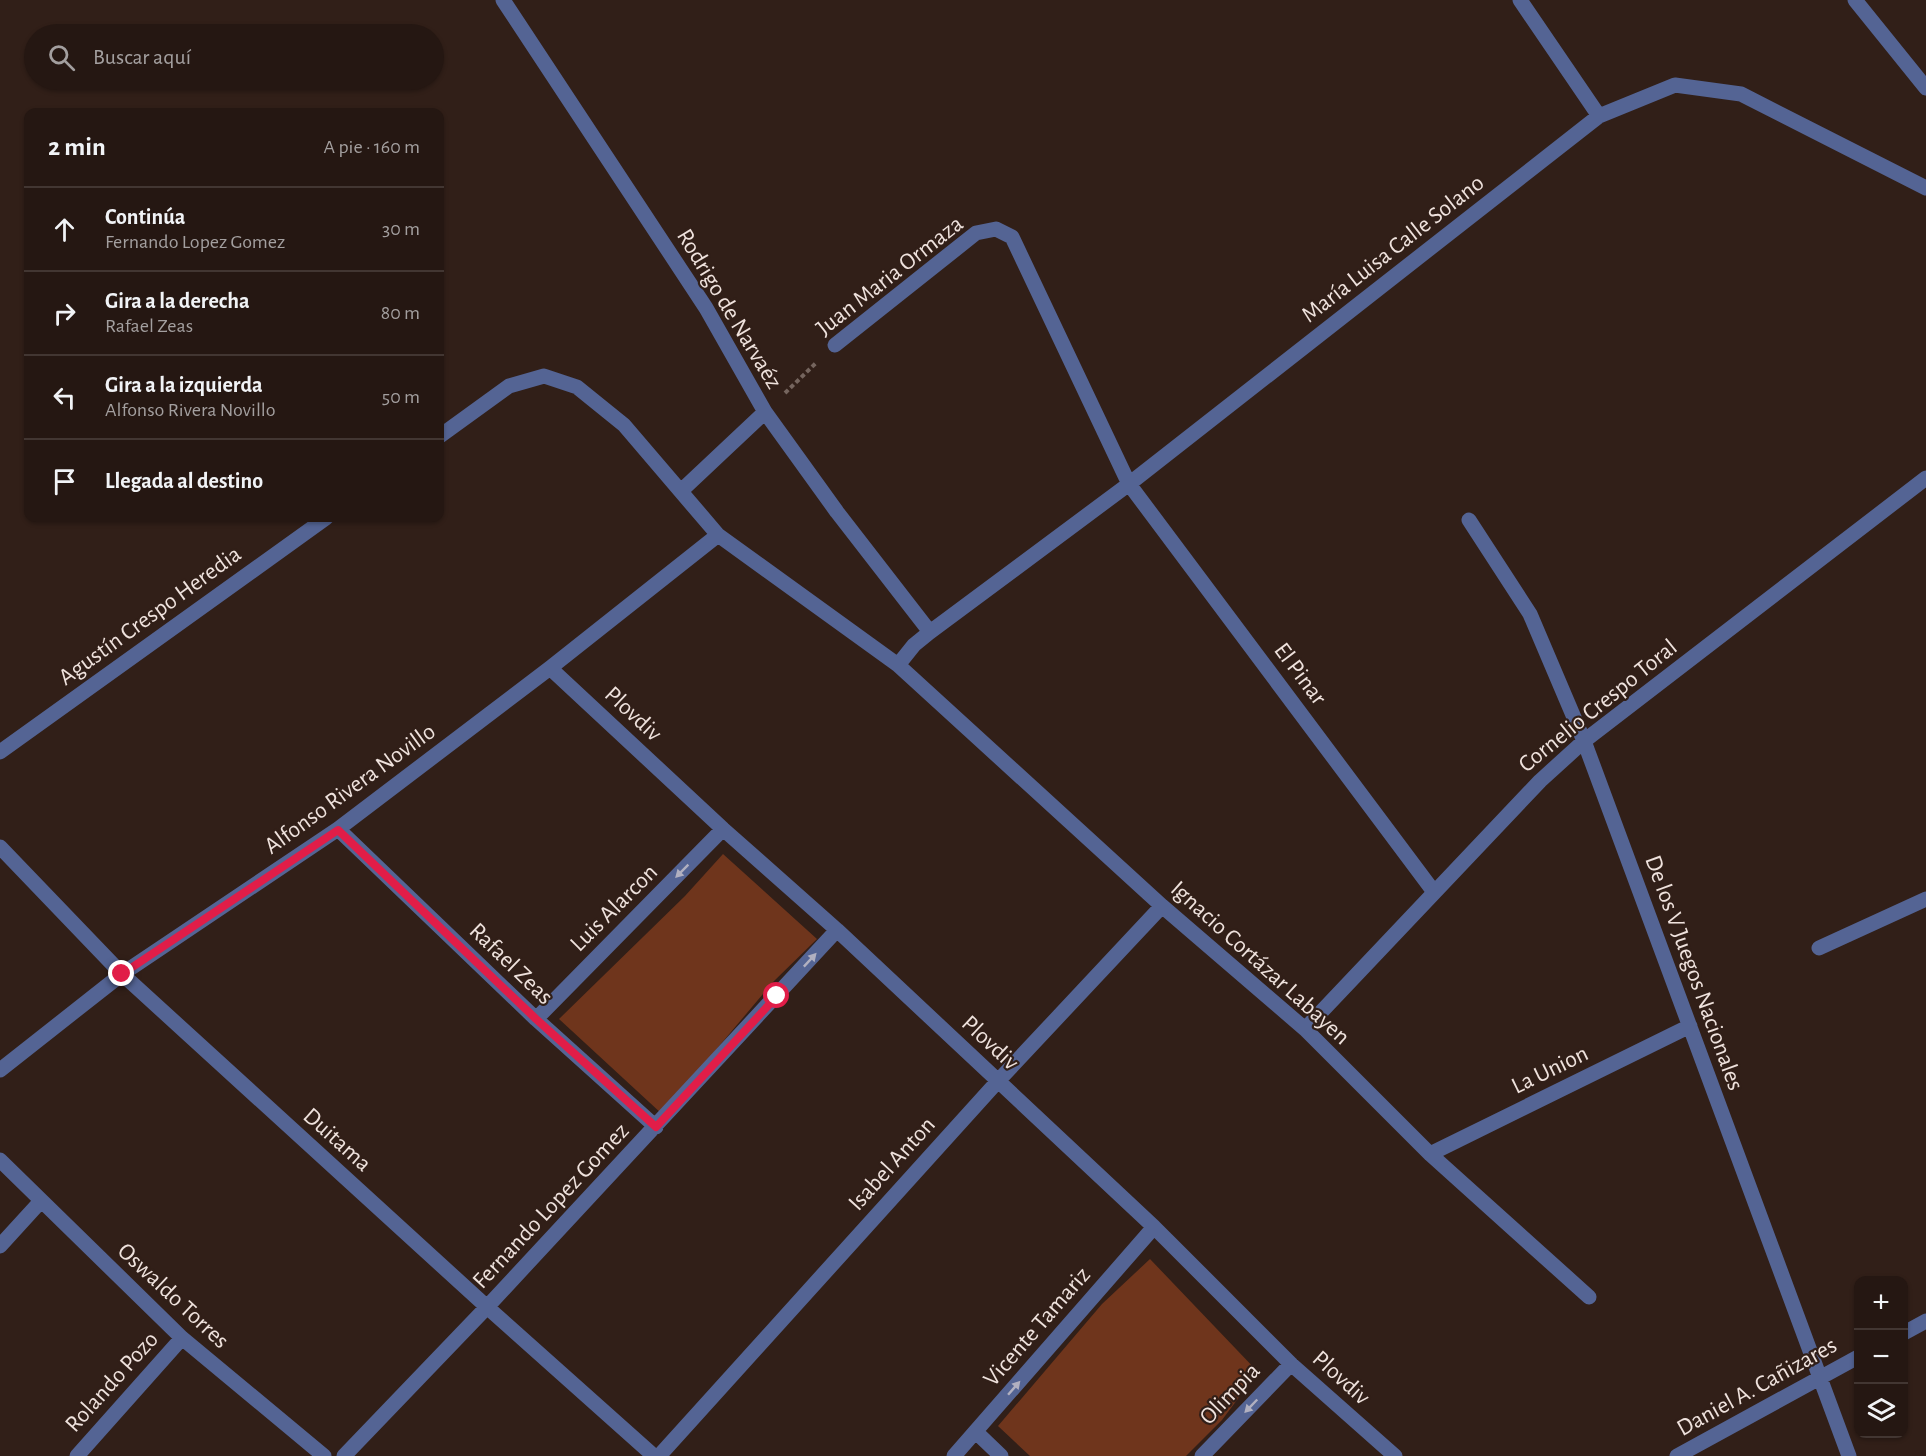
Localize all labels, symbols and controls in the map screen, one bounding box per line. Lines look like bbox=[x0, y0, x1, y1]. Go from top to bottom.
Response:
search box bbox=[24, 24, 444, 90]
icon: search bbox=[45, 41, 78, 74]
text: Buscar aquí bbox=[93, 46, 191, 68]
text: 2 min bbox=[48, 134, 106, 160]
text: A pie · 160 m bbox=[324, 137, 420, 157]
street label: María Luisa Calle Solano bbox=[1297, 171, 1489, 327]
text: Continúa bbox=[105, 206, 185, 228]
street label: Juan Maria Ormaza bbox=[812, 211, 968, 341]
icon: ahead bbox=[48, 213, 81, 246]
text: 30 m bbox=[382, 219, 420, 239]
street label: Rodrigo de Narvaéz bbox=[672, 225, 786, 393]
text: Fernando Lopez Gomez bbox=[105, 232, 285, 252]
text: Gira a la derecha bbox=[105, 290, 250, 312]
icon: right bbox=[48, 297, 81, 330]
text: 80 m bbox=[381, 303, 420, 323]
text: Rafael Zeas bbox=[105, 316, 193, 336]
text: Gira a la izquierda bbox=[105, 374, 263, 396]
icon: left bbox=[48, 381, 81, 414]
text: 50 m bbox=[382, 387, 420, 407]
text: Alfonso Rivera Novillo bbox=[105, 400, 276, 420]
icon: arrive bbox=[48, 465, 81, 498]
text: Llegada al destino bbox=[105, 470, 263, 492]
street label: Agustín Crespo Heredia bbox=[54, 542, 246, 690]
street label: Cornelio Crespo Toral bbox=[1514, 635, 1682, 777]
street label: El Pinar bbox=[1269, 639, 1331, 710]
street label: Plovdiv bbox=[600, 682, 666, 746]
street label: Alfonso Rivera Novillo bbox=[260, 719, 440, 859]
street label: De los V Juegos Nacionales bbox=[1640, 852, 1748, 1094]
street label: Luis Alarcon bbox=[566, 860, 662, 956]
one-way arrow bbox=[675, 864, 689, 879]
street label: Ignacio Cortázar Labayen bbox=[1166, 877, 1354, 1049]
street label: Rafael Zeas bbox=[465, 919, 557, 1009]
one-way arrow bbox=[802, 954, 816, 968]
route end bbox=[108, 960, 134, 986]
route start bbox=[763, 982, 789, 1008]
street label: Plovdiv bbox=[957, 1011, 1023, 1075]
street label: La Union bbox=[1508, 1041, 1592, 1099]
street label: Duitama bbox=[298, 1104, 376, 1176]
street label: Isabel Anton bbox=[844, 1113, 940, 1215]
street label: Fernando Lopez Gomez bbox=[468, 1119, 634, 1293]
street label: Oswaldo Torres bbox=[113, 1239, 233, 1353]
street label: Vicente Tamariz bbox=[979, 1263, 1095, 1391]
map controls bbox=[1854, 1276, 1908, 1438]
button: + bbox=[1854, 1276, 1908, 1330]
street label: Rolando Pozo bbox=[61, 1327, 163, 1437]
button: − bbox=[1854, 1330, 1908, 1384]
street label: Daniel A. Cañizares bbox=[1673, 1333, 1841, 1441]
street label: Plovdiv bbox=[1308, 1346, 1374, 1410]
street label: Olimpia bbox=[1195, 1359, 1265, 1429]
one-way arrow bbox=[1007, 1381, 1020, 1396]
button: layers bbox=[1854, 1384, 1908, 1438]
one-way arrow bbox=[1244, 1398, 1258, 1412]

